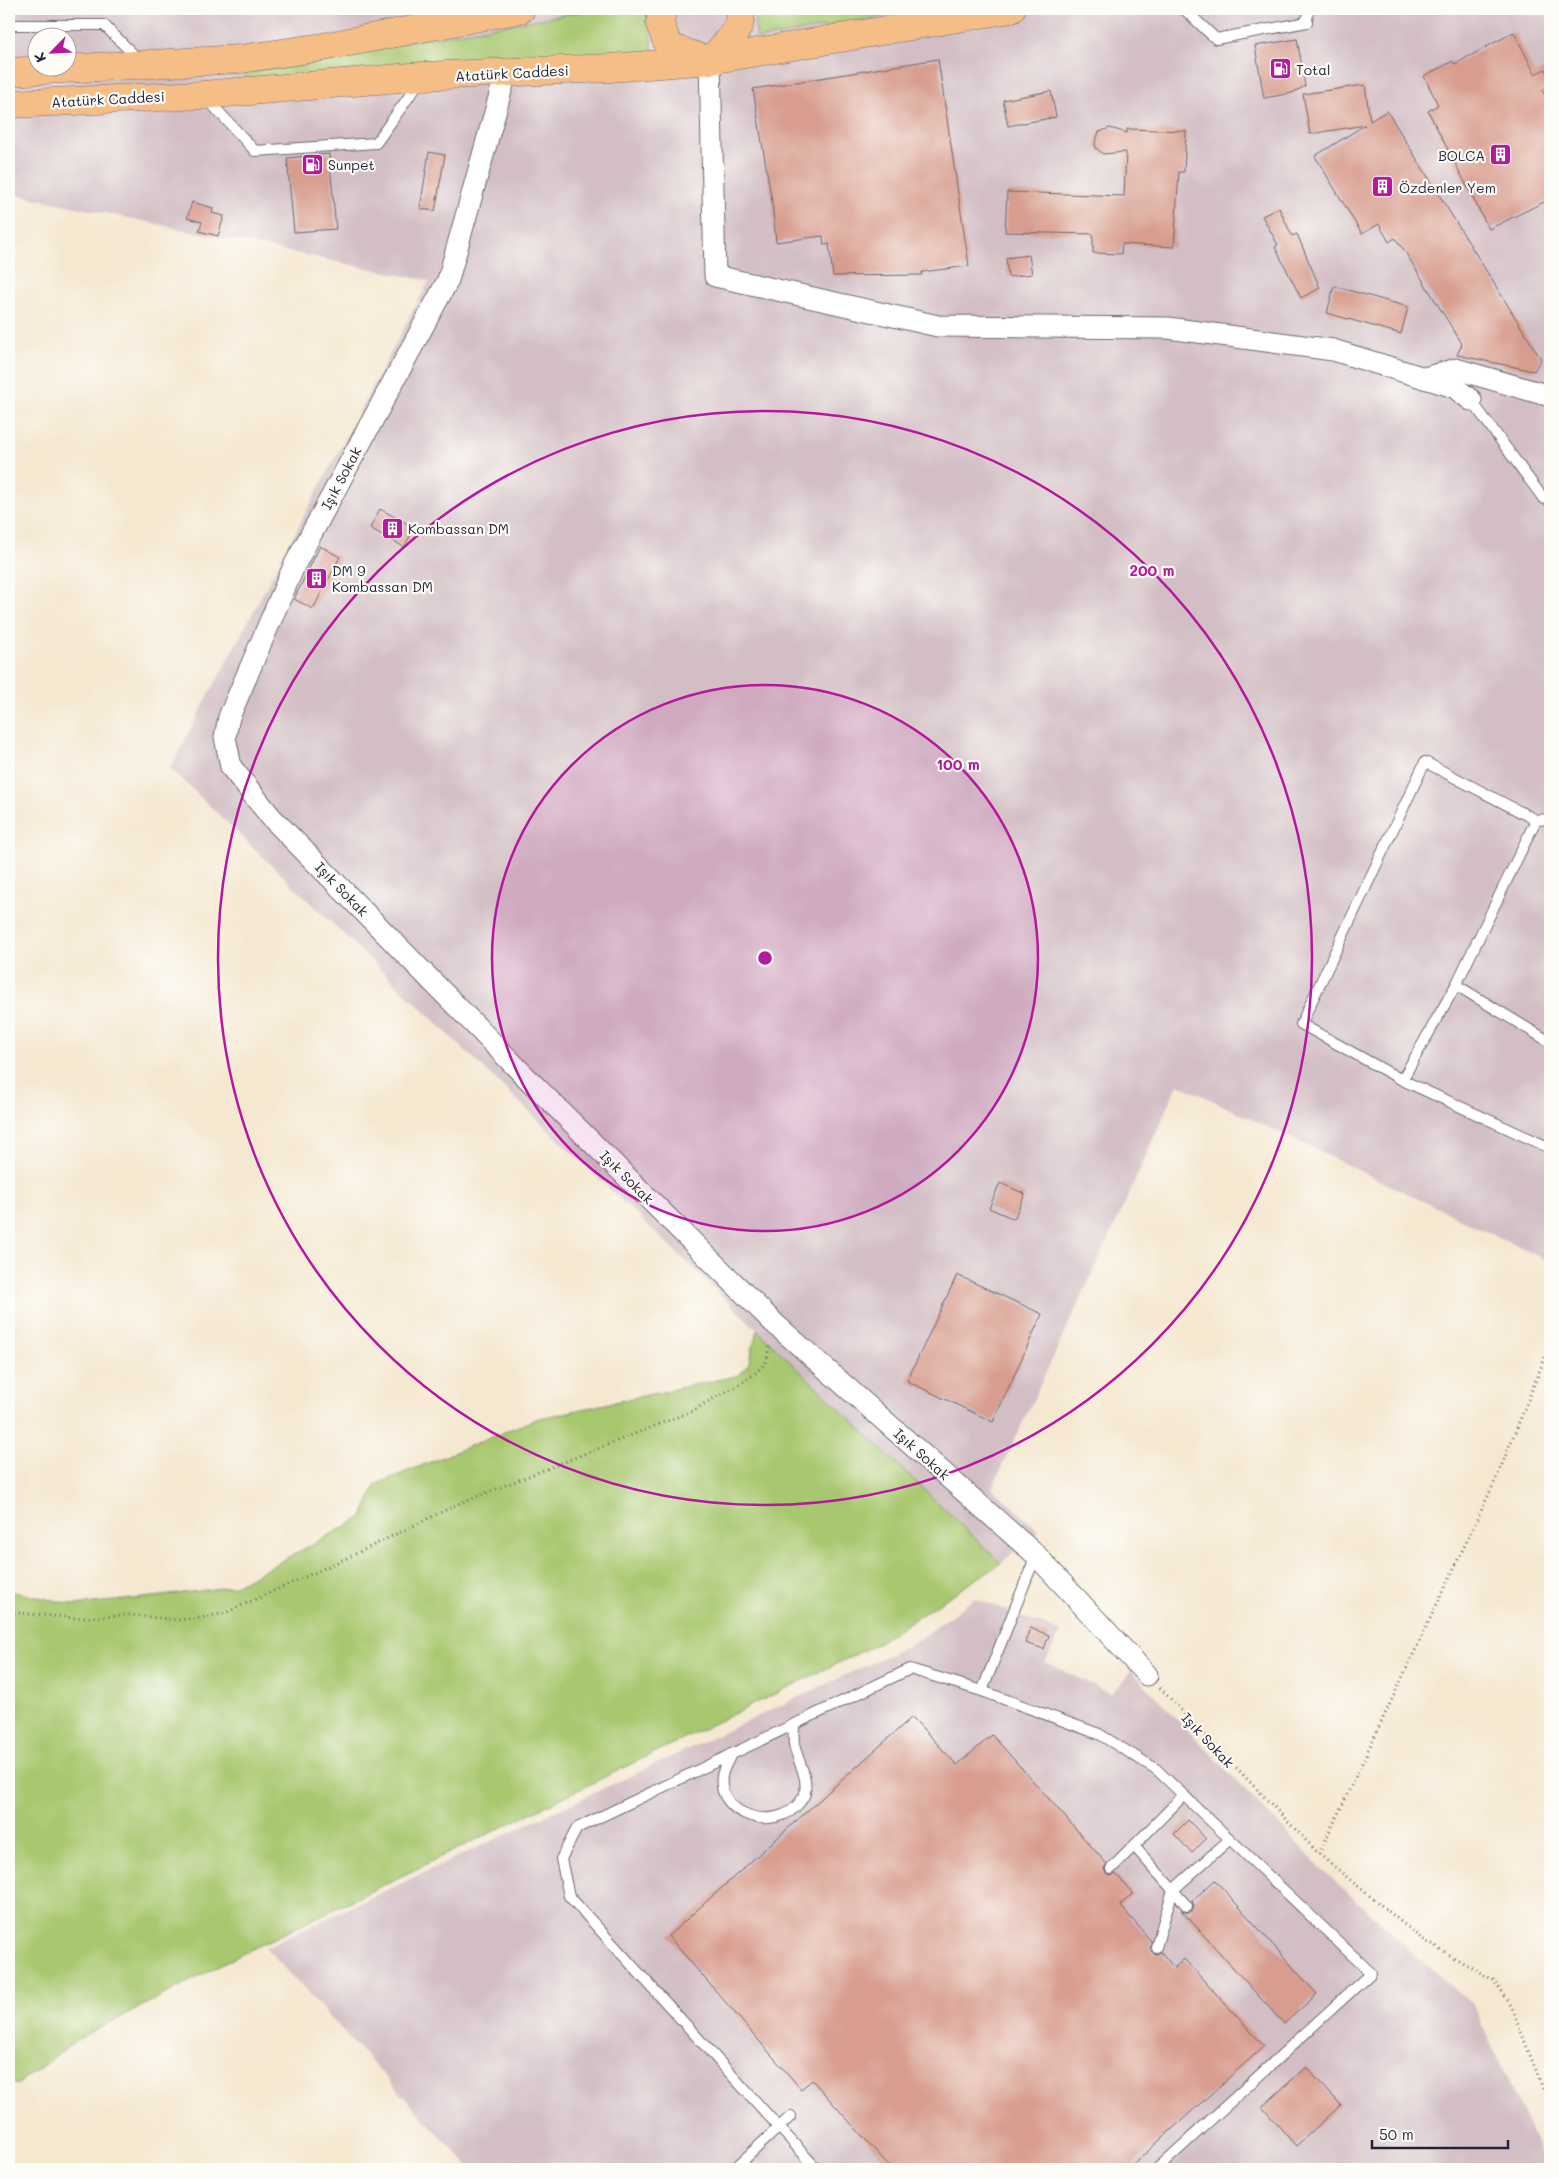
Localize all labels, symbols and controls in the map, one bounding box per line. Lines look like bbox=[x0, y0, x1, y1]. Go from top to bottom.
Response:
north arrow bbox=[28, 28, 78, 78]
text: K bbox=[29, 49, 50, 66]
fuel station icon: Total bbox=[1268, 57, 1292, 81]
place label: Total bbox=[1296, 60, 1331, 79]
street label: Atatürk Caddesi bbox=[455, 61, 569, 85]
street label: Atatürk Caddesi bbox=[51, 87, 165, 111]
building icon: BOLCA bbox=[1489, 143, 1513, 167]
place label: BOLCA bbox=[1438, 146, 1485, 165]
fuel station icon: Sunpet bbox=[300, 152, 324, 176]
place label: Sunpet bbox=[328, 155, 375, 174]
building icon: Özdenler Yem bbox=[1371, 175, 1395, 199]
place label: Özdenler Yem bbox=[1399, 178, 1496, 197]
street label: Işık Sokak bbox=[316, 443, 366, 513]
building icon: Kombassan DM bbox=[380, 516, 404, 540]
place label: Kombassan DM bbox=[408, 519, 509, 538]
text: 200 m bbox=[1130, 560, 1175, 580]
place label: DM 9 Kombassan DM bbox=[332, 561, 433, 596]
building icon: DM 9 Kombassan DM bbox=[304, 566, 328, 590]
text: 100 m bbox=[936, 754, 980, 774]
street label: Işık Sokak bbox=[311, 858, 373, 920]
centre of rings bbox=[756, 949, 774, 967]
street label: Işık Sokak bbox=[596, 1146, 658, 1208]
street label: Işık Sokak bbox=[890, 1424, 954, 1484]
street label: Işık Sokak bbox=[1178, 1708, 1238, 1772]
scale bar bbox=[1372, 2118, 1508, 2150]
text: 50 m bbox=[1379, 2124, 1414, 2144]

